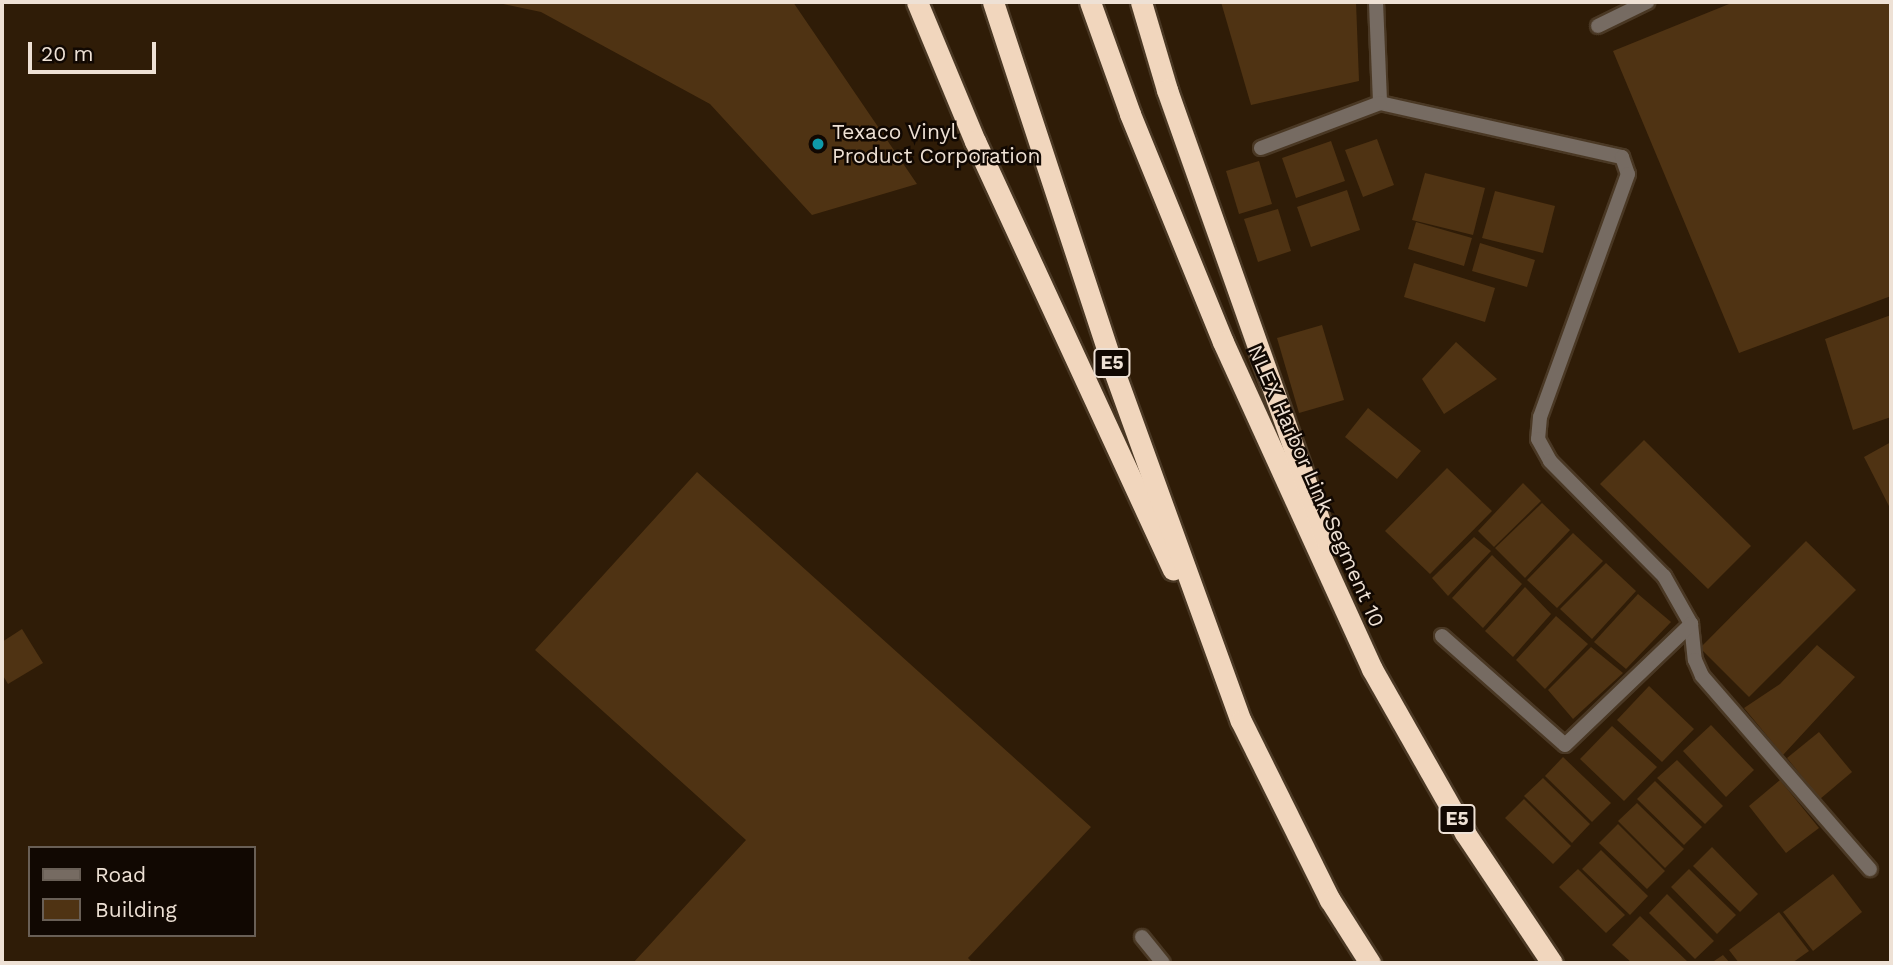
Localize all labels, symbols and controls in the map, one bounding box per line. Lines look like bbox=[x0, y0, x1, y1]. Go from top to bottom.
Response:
scale bar bbox=[32, 28, 159, 72]
text: 20 m bbox=[41, 41, 93, 66]
place label: Texaco Vinyl Product Corporation bbox=[832, 119, 1041, 169]
marker: Texaco Vinyl Product Corporation bbox=[810, 136, 826, 152]
street label: NLEX Harbor Link Segment 10 bbox=[1242, 340, 1390, 632]
road number: E5 bbox=[1093, 348, 1131, 378]
road number: E5 bbox=[1438, 804, 1476, 834]
legend bbox=[28, 846, 256, 937]
text: Road bbox=[95, 862, 146, 887]
text: Building bbox=[95, 897, 177, 922]

